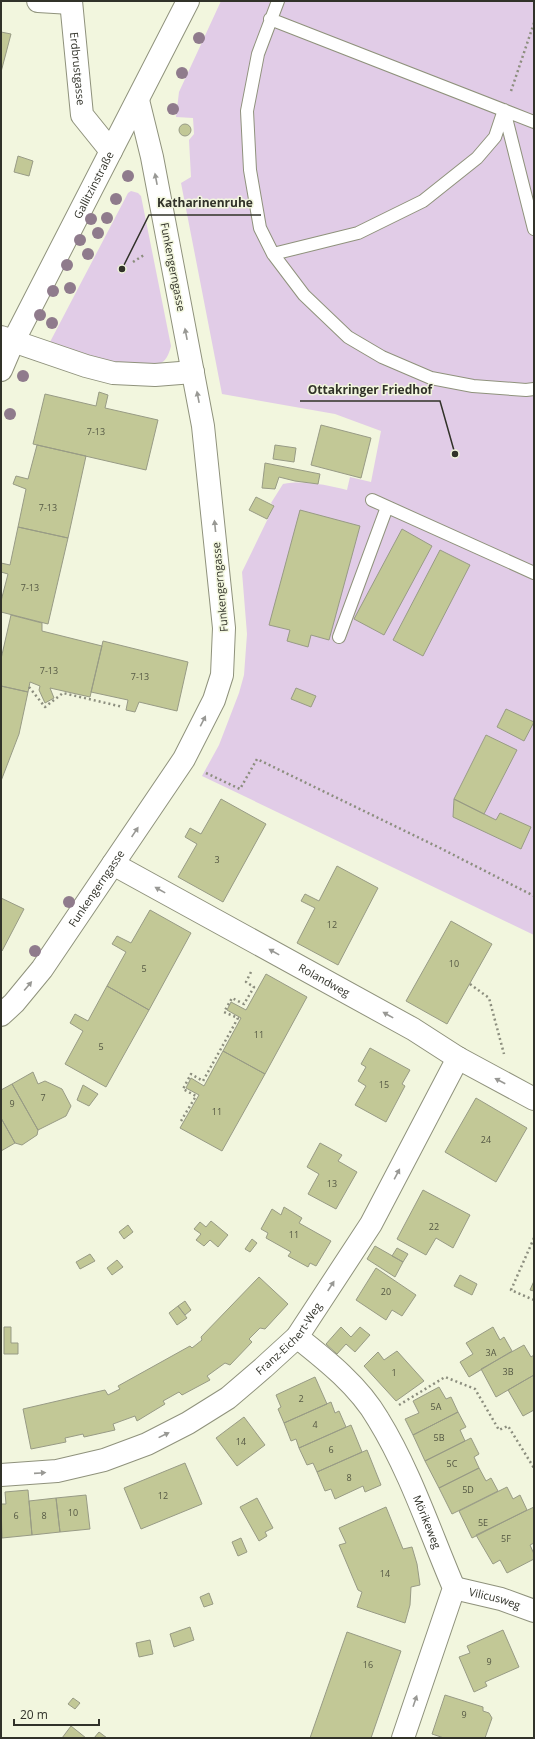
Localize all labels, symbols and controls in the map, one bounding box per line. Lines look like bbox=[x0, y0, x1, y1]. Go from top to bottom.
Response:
street label: Erdbrustgasse bbox=[67, 31, 89, 106]
street label: Gallitzinstraße bbox=[70, 148, 117, 221]
one-way arrow bbox=[153, 173, 159, 185]
callout: Katharinenruhe bbox=[149, 191, 261, 215]
text: Katharinenruhe bbox=[157, 194, 253, 211]
street label: Funkengerngasse bbox=[158, 221, 189, 313]
one-way arrow bbox=[182, 328, 188, 340]
callout: Ottakringer Friedhof bbox=[300, 377, 440, 401]
text: Ottakringer Friedhof bbox=[308, 381, 434, 398]
one-way arrow bbox=[194, 391, 200, 403]
house number: 7-13 bbox=[87, 425, 105, 438]
house number: 7-13 bbox=[39, 501, 57, 514]
one-way arrow bbox=[211, 520, 218, 532]
street label: Funkengerngasse bbox=[208, 542, 231, 633]
house number: 7-13 bbox=[21, 581, 39, 594]
house number: 7-13 bbox=[40, 664, 58, 677]
house number: 7-13 bbox=[131, 670, 149, 683]
one-way arrow bbox=[200, 715, 206, 727]
one-way arrow bbox=[131, 827, 139, 837]
street label: Funkengerngasse bbox=[65, 847, 128, 930]
house number: 3 bbox=[214, 853, 220, 866]
one-way arrow bbox=[154, 886, 166, 893]
house number: 12 bbox=[327, 918, 337, 931]
one-way arrow bbox=[268, 949, 280, 956]
house number: 10 bbox=[449, 957, 459, 970]
street label: Rolandweg bbox=[296, 960, 353, 1000]
house number: 5 bbox=[141, 962, 147, 975]
one-way arrow bbox=[23, 981, 32, 991]
one-way arrow bbox=[382, 1012, 394, 1018]
house number: 11 bbox=[254, 1028, 264, 1041]
house number: 5 bbox=[98, 1040, 104, 1053]
one-way arrow bbox=[494, 1077, 506, 1084]
house number: 15 bbox=[379, 1078, 389, 1091]
house number: 7 bbox=[40, 1091, 46, 1104]
house number: 9 bbox=[9, 1097, 15, 1110]
house number: 11 bbox=[212, 1105, 222, 1118]
house number: 24 bbox=[481, 1133, 491, 1146]
one-way arrow bbox=[394, 1168, 401, 1180]
house number: 13 bbox=[327, 1177, 337, 1190]
house number: 22 bbox=[429, 1220, 439, 1233]
house number: 11 bbox=[289, 1228, 299, 1241]
one-way arrow bbox=[327, 1280, 334, 1291]
house number: 20 bbox=[381, 1285, 391, 1298]
street label: Franz-Eichert-Weg bbox=[252, 1299, 325, 1378]
house number: 3A bbox=[486, 1346, 497, 1359]
house number: 3B bbox=[503, 1365, 514, 1378]
house number: 1 bbox=[391, 1366, 397, 1379]
house number: 2 bbox=[298, 1392, 304, 1405]
house number: 5A bbox=[431, 1400, 442, 1413]
house number: 4 bbox=[312, 1418, 318, 1431]
house number: 5B bbox=[434, 1431, 445, 1444]
one-way arrow bbox=[158, 1432, 169, 1438]
house number: 14 bbox=[236, 1435, 246, 1448]
house number: 6 bbox=[328, 1443, 334, 1456]
house number: 5C bbox=[447, 1457, 458, 1470]
one-way arrow bbox=[34, 1469, 46, 1476]
house number: 8 bbox=[346, 1471, 352, 1484]
house number: 5D bbox=[462, 1483, 474, 1496]
house number: 12 bbox=[158, 1489, 168, 1502]
street label: Mörikeweg bbox=[410, 1493, 445, 1551]
house number: 10 bbox=[68, 1506, 78, 1519]
house number: 6 bbox=[13, 1509, 19, 1522]
house number: 8 bbox=[41, 1509, 47, 1522]
house number: 5E bbox=[478, 1516, 488, 1529]
house number: 5F bbox=[501, 1532, 511, 1545]
house number: 14 bbox=[380, 1567, 390, 1580]
street label: Vilicusweg bbox=[468, 1584, 523, 1612]
house number: 9 bbox=[486, 1655, 492, 1668]
house number: 16 bbox=[363, 1658, 373, 1671]
one-way arrow bbox=[412, 1695, 418, 1707]
scale bar bbox=[14, 1701, 99, 1727]
text: 20 m bbox=[20, 1706, 48, 1723]
house number: 9 bbox=[461, 1708, 467, 1721]

